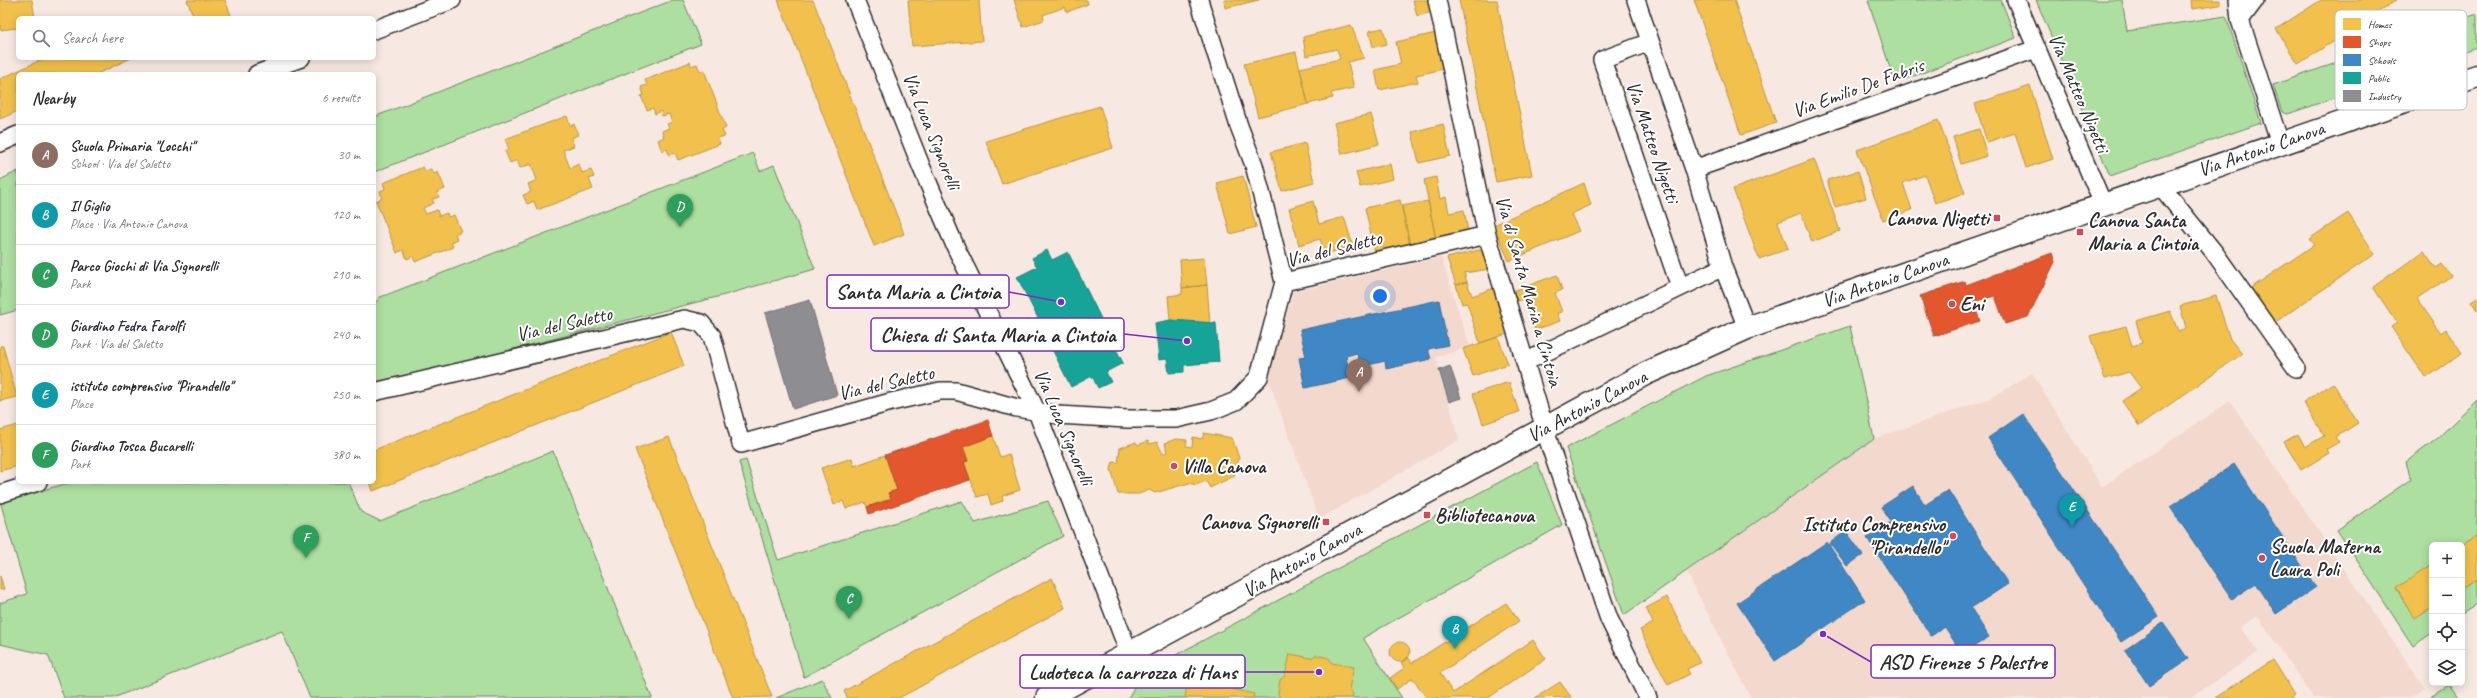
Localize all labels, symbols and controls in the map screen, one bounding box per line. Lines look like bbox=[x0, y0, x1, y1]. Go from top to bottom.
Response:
legend bbox=[2335, 10, 2467, 110]
search box bbox=[16, 16, 376, 60]
text: Homes bbox=[2368, 17, 2393, 31]
icon: search bbox=[30, 27, 52, 49]
text: Search here bbox=[62, 29, 123, 48]
street label: Via Matteo Nigetti bbox=[2043, 30, 2116, 158]
text: Shops bbox=[2368, 35, 2392, 49]
street label: Via Emilio De Fabris bbox=[1789, 52, 1929, 123]
text: Schools bbox=[2368, 53, 2397, 67]
street label: Via Luca Signorelli bbox=[897, 69, 968, 195]
text: Public bbox=[2368, 71, 2390, 85]
street label: Via Matteo Nigetti bbox=[1621, 78, 1686, 208]
text: Nearby bbox=[32, 88, 75, 109]
text: Industry bbox=[2368, 89, 2402, 103]
text: 6 results bbox=[322, 90, 360, 106]
street label: Via Antonio Canova bbox=[2195, 115, 2329, 182]
text: Scuola Primaria "Locchi" bbox=[70, 137, 195, 156]
text: A bbox=[42, 147, 48, 163]
text: 30 m bbox=[338, 147, 360, 163]
text: School · Via del Saletto bbox=[70, 156, 170, 172]
street label: Via di Santa Maria a Cintoia bbox=[1490, 193, 1569, 391]
pin: D bbox=[667, 194, 693, 227]
text: Il Giglio bbox=[70, 197, 110, 216]
place label: Canova Nigetti bbox=[1886, 206, 1992, 231]
text: B bbox=[42, 207, 48, 223]
text: 120 m bbox=[332, 207, 360, 223]
place label: Canova Santa Maria a Cintoia bbox=[2088, 208, 2200, 256]
marker: Canova Nigetti bbox=[1992, 213, 2002, 223]
text: Place · Via Antonio Canova bbox=[70, 216, 187, 232]
street label: Via del Saletto bbox=[1284, 225, 1385, 273]
marker: Canova Santa Maria a Cintoia bbox=[2075, 227, 2085, 237]
street label: Via Antonio Canova bbox=[1819, 246, 1953, 313]
text: Parco Giochi di Via Signorelli bbox=[70, 257, 218, 276]
text: C bbox=[42, 267, 48, 283]
text: 210 m bbox=[332, 267, 360, 283]
callout: Santa Maria a Cintoia bbox=[827, 275, 1009, 308]
text: Park bbox=[70, 276, 91, 292]
text: Santa Maria a Cintoia bbox=[836, 279, 1002, 305]
your location bbox=[1370, 286, 1390, 306]
place label: Eni bbox=[1960, 292, 1987, 317]
marker: Eni bbox=[1947, 299, 1957, 309]
street label: Via del Saletto bbox=[514, 301, 615, 347]
text: Giardino Fedra Farolfi bbox=[70, 317, 184, 336]
callout: Chiesa di Santa Maria a Cintoia bbox=[871, 318, 1124, 351]
text: Chiesa di Santa Maria a Cintoia bbox=[880, 322, 1117, 348]
text: D bbox=[41, 327, 49, 343]
text: 240 m bbox=[332, 327, 360, 343]
text: Park · Via del Saletto bbox=[70, 336, 163, 352]
pin: A bbox=[1346, 359, 1372, 392]
street label: Via del Saletto bbox=[836, 360, 937, 406]
street label: Via Antonio Canova bbox=[1523, 363, 1653, 448]
street label: Via Luca Signorelli bbox=[1028, 365, 1101, 491]
text: istituto comprensivo "Pirandello" bbox=[70, 377, 233, 396]
text: E bbox=[42, 387, 48, 403]
text: 250 m bbox=[332, 387, 360, 403]
text: Place bbox=[70, 396, 93, 412]
text: Giardino Tosca Bucarelli bbox=[70, 437, 193, 456]
text: F bbox=[42, 447, 48, 463]
text: 380 m bbox=[332, 447, 360, 463]
place label: Villa Canova bbox=[1182, 454, 1267, 479]
text: Park bbox=[70, 456, 91, 472]
marker: Villa Canova bbox=[1169, 461, 1179, 471]
pin: E bbox=[2059, 494, 2085, 527]
place label: Bibliotecanova bbox=[1435, 503, 1536, 528]
place label: Canova Signorelli bbox=[1200, 510, 1321, 535]
marker: Bibliotecanova bbox=[1422, 510, 1432, 520]
place label: Istituto Comprensivo "Pirandello" bbox=[1802, 512, 1949, 560]
street label: Via Antonio Canova bbox=[1238, 516, 1367, 603]
marker: Canova Signorelli bbox=[1321, 517, 1331, 527]
pin: F bbox=[293, 525, 319, 558]
marker: Istituto Comprensivo "Pirandello" bbox=[1948, 531, 1958, 541]
place label: Scuola Materna Laura Poli bbox=[2270, 534, 2381, 582]
map controls bbox=[2429, 542, 2465, 686]
button: + bbox=[2429, 542, 2465, 578]
marker: Scuola Materna Laura Poli bbox=[2257, 553, 2267, 563]
button: − bbox=[2429, 578, 2465, 614]
pin: C bbox=[836, 586, 862, 619]
button: locate bbox=[2429, 614, 2465, 650]
pin: B bbox=[1442, 616, 1468, 649]
callout: ASD Firenze 5 Palestre bbox=[1871, 645, 2055, 678]
text: ASD Firenze 5 Palestre bbox=[1879, 649, 2049, 675]
button: layers bbox=[2429, 650, 2465, 686]
callout: Ludoteca la carrozza di Hans bbox=[1020, 655, 1245, 688]
text: Ludoteca la carrozza di Hans bbox=[1029, 659, 1240, 685]

